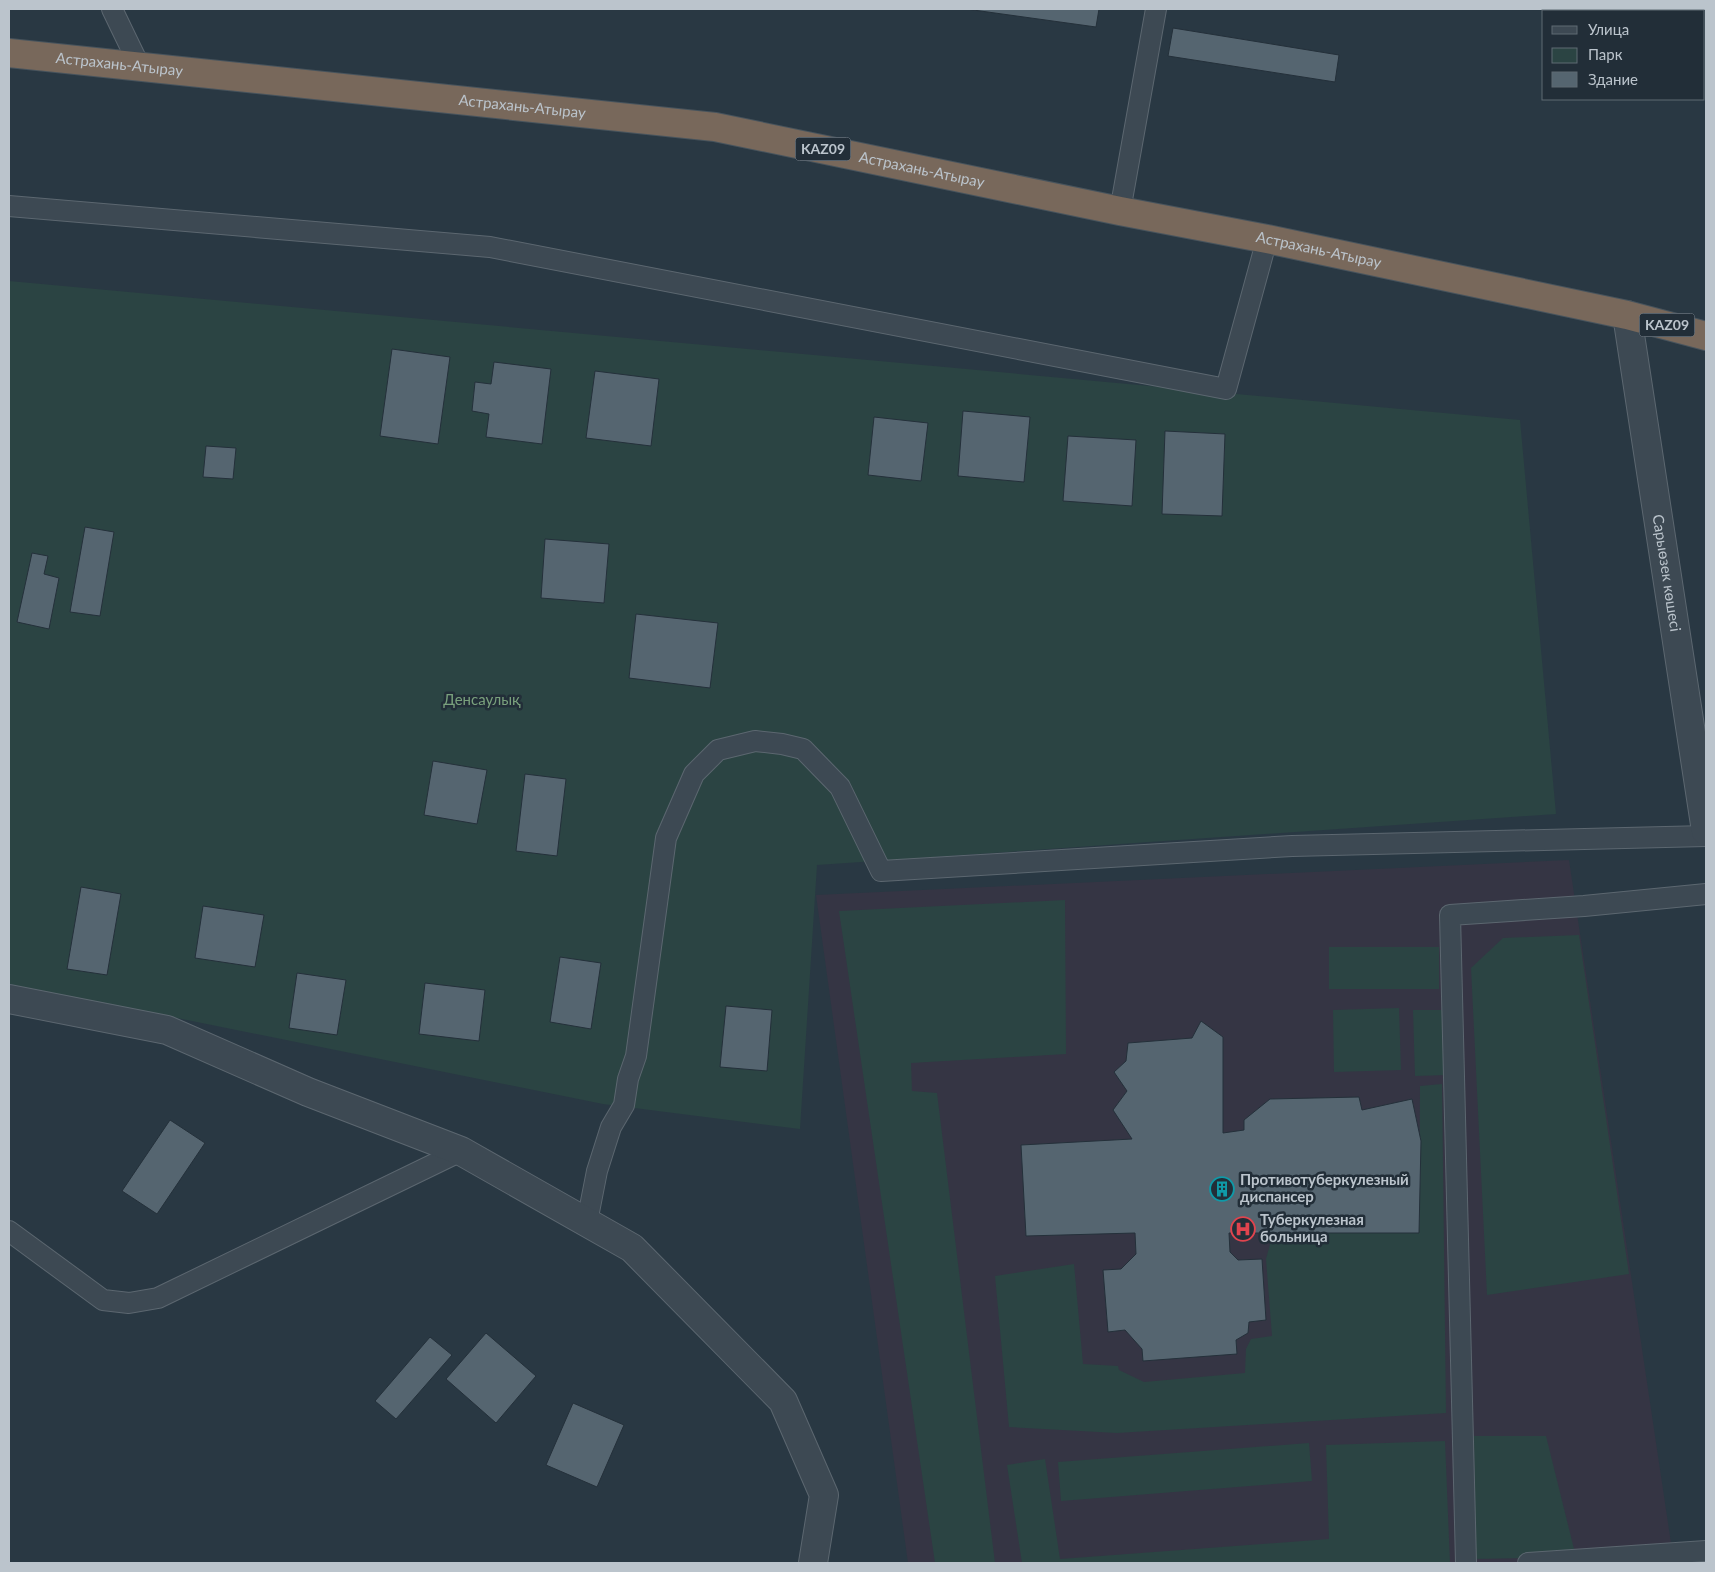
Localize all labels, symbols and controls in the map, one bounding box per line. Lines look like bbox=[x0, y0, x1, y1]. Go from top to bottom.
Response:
legend bbox=[1542, 10, 1705, 100]
text: Улица bbox=[1588, 20, 1629, 38]
text: Парк bbox=[1588, 45, 1623, 63]
street label: Астрахань-Атырау bbox=[55, 48, 184, 79]
text: Здание bbox=[1588, 70, 1638, 88]
street label: Астрахань-Атырау bbox=[458, 90, 587, 121]
road number: KAZ09 bbox=[796, 138, 850, 160]
street label: Астрахань-Атырау bbox=[858, 147, 987, 191]
street label: Астрахань-Атырау bbox=[1255, 227, 1384, 271]
road number: KAZ09 bbox=[1640, 314, 1694, 336]
street label: Сарыөзек көшесі bbox=[1650, 513, 1685, 633]
park label: Денсаулық bbox=[443, 690, 521, 708]
place label: Противотуберкулезный диспансер bbox=[1240, 1170, 1409, 1205]
building icon: Противотуберкулезный диспансер bbox=[1209, 1176, 1235, 1202]
place label: Туберкулезная больница bbox=[1260, 1210, 1364, 1245]
hospital icon: Туберкулезная больница bbox=[1230, 1216, 1256, 1242]

